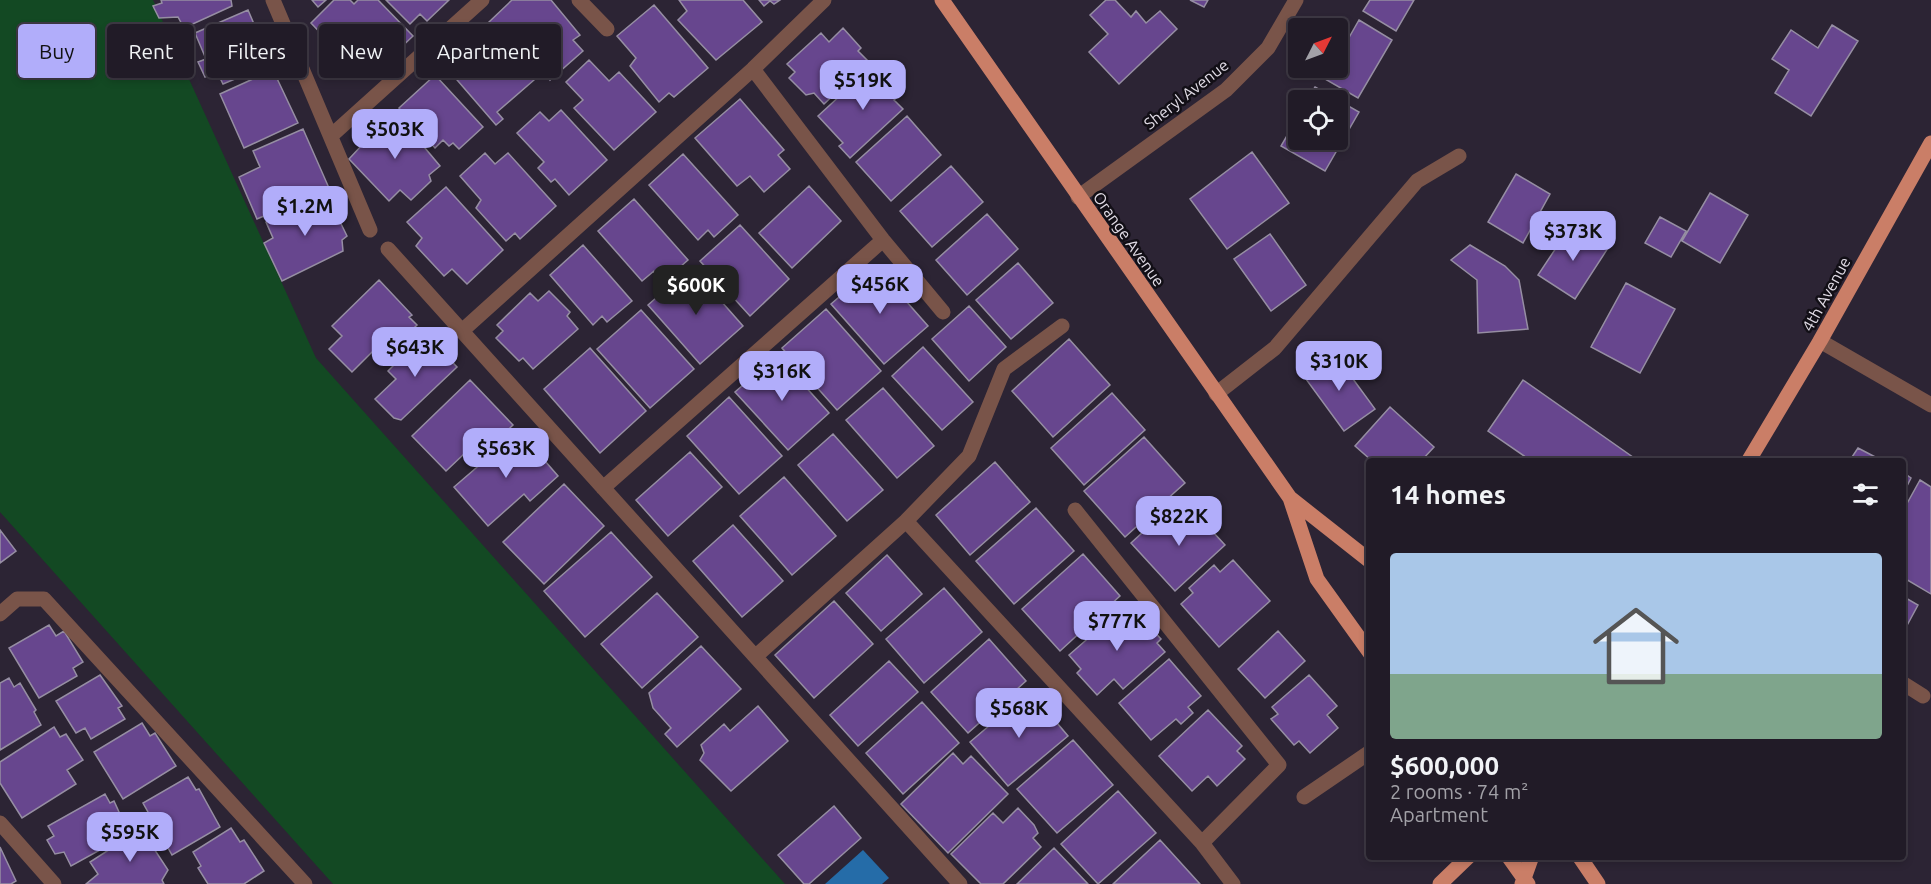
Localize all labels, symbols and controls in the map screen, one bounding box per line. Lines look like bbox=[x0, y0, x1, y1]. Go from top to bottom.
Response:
north arrow bbox=[1288, 18, 1348, 78]
map controls bbox=[1288, 18, 1348, 150]
chip: Buy bbox=[18, 24, 95, 78]
chip: Rent bbox=[107, 24, 194, 78]
chip: Filters bbox=[206, 24, 307, 78]
chip: New bbox=[319, 24, 404, 78]
chip: Apartment bbox=[416, 24, 561, 78]
street label: Sheryl Avenue bbox=[1140, 55, 1232, 133]
pin: $519K bbox=[821, 60, 905, 111]
text: $519K bbox=[834, 68, 892, 91]
button: locate bbox=[1288, 90, 1348, 150]
pin: $503K bbox=[353, 109, 437, 160]
text: $503K bbox=[366, 117, 424, 140]
pin: $1.2M bbox=[263, 186, 347, 237]
street label: Orange Avenue bbox=[1090, 188, 1168, 290]
text: $1.2M bbox=[277, 194, 333, 217]
pin: $373K bbox=[1531, 211, 1615, 262]
text: $373K bbox=[1544, 219, 1602, 242]
street label: 4th Avenue bbox=[1798, 254, 1854, 334]
pin: $456K bbox=[838, 264, 922, 315]
pin: $600K bbox=[654, 265, 738, 316]
text: $456K bbox=[851, 272, 909, 295]
text: $600K bbox=[667, 273, 725, 296]
pin: $643K bbox=[373, 327, 457, 378]
text: $643K bbox=[386, 335, 444, 358]
pin: $310K bbox=[1297, 341, 1381, 392]
text: $310K bbox=[1310, 349, 1368, 372]
pin: $316K bbox=[740, 351, 824, 402]
text: $316K bbox=[753, 359, 811, 382]
pin: $563K bbox=[464, 428, 548, 479]
text: $563K bbox=[477, 436, 535, 459]
icon: filters bbox=[1849, 478, 1882, 511]
text: 14 homes bbox=[1390, 480, 1506, 509]
pin: $822K bbox=[1137, 496, 1221, 547]
text: $822K bbox=[1150, 504, 1208, 527]
icon: home bbox=[1582, 592, 1690, 700]
pin: $777K bbox=[1075, 601, 1159, 652]
text: $777K bbox=[1088, 609, 1146, 632]
pin: $568K bbox=[977, 688, 1061, 739]
text: $568K bbox=[990, 696, 1048, 719]
text: $600,000 bbox=[1390, 751, 1499, 780]
text: 2 rooms · 74 m² bbox=[1390, 780, 1528, 803]
text: Apartment bbox=[1390, 803, 1488, 826]
pin: $595K bbox=[88, 812, 172, 863]
text: $595K bbox=[101, 820, 159, 843]

